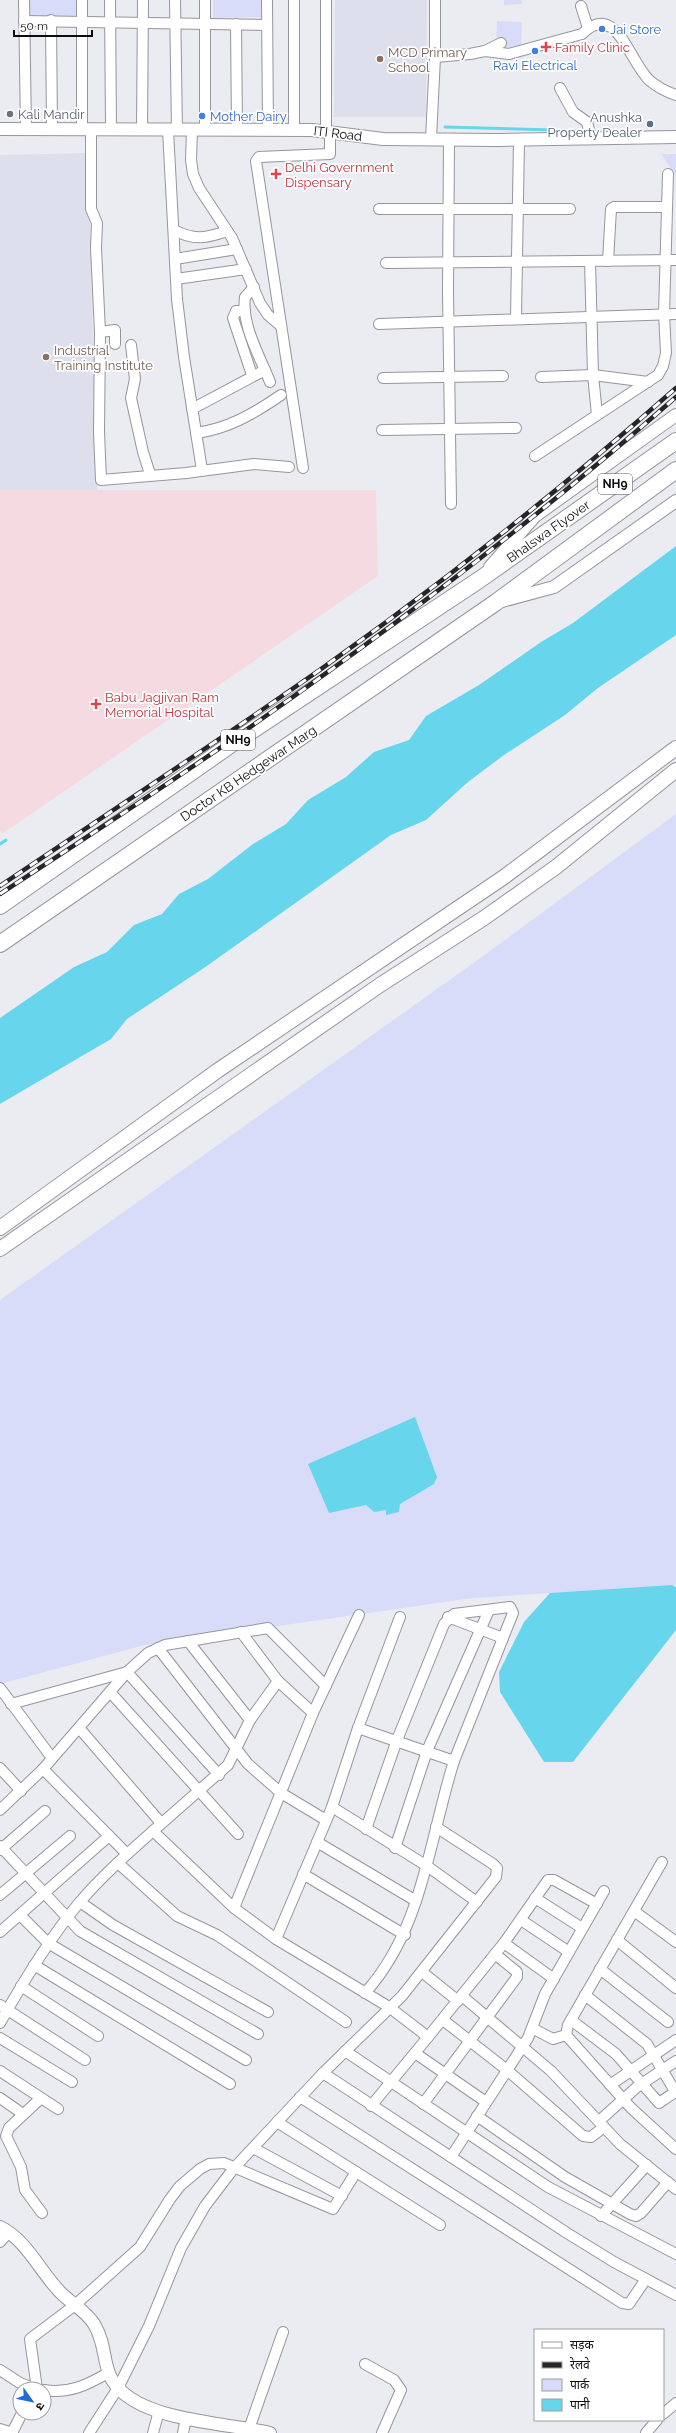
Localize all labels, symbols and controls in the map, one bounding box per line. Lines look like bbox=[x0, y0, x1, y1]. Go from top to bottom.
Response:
scale bar bbox=[14, 12, 92, 38]
text: 50 m bbox=[20, 19, 48, 33]
place label: Jai Store bbox=[610, 22, 661, 37]
marker: Jai Store bbox=[597, 24, 607, 34]
place label: Family Clinic bbox=[555, 40, 630, 55]
marker: Family Clinic bbox=[540, 41, 552, 53]
place label: MCD Primary School bbox=[388, 45, 467, 75]
marker: Ravi Electrical bbox=[530, 46, 540, 56]
marker: MCD Primary School bbox=[375, 54, 385, 64]
place label: Ravi Electrical bbox=[493, 58, 577, 73]
place label: Kali Mandir bbox=[18, 107, 85, 122]
marker: Kali Mandir bbox=[5, 109, 15, 119]
place label: Mother Dairy bbox=[210, 109, 287, 124]
place label: Anushka Property Dealer bbox=[548, 110, 642, 140]
marker: Mother Dairy bbox=[197, 111, 207, 121]
marker: Anushka Property Dealer bbox=[645, 119, 655, 129]
street label: ITI Road bbox=[313, 123, 363, 144]
place label: Delhi Government Dispensary bbox=[285, 160, 395, 190]
marker: Delhi Government Dispensary bbox=[270, 168, 282, 180]
place label: Industrial Training Institute bbox=[54, 343, 153, 373]
marker: Industrial Training Institute bbox=[41, 352, 51, 362]
road number: NH9 bbox=[598, 474, 632, 494]
street label: Bhalswa Flyover bbox=[504, 497, 593, 566]
place label: Babu Jagjivan Ram Memorial Hospital bbox=[105, 690, 219, 720]
marker: Babu Jagjivan Ram Memorial Hospital bbox=[90, 698, 102, 710]
street label: Doctor KB Hedgewar Marg bbox=[177, 722, 319, 825]
road number: NH9 bbox=[221, 730, 255, 750]
legend bbox=[534, 2329, 664, 2421]
text: सड़क bbox=[570, 2338, 595, 2352]
text: रेलवे bbox=[570, 2357, 590, 2372]
text: पार्क bbox=[570, 2378, 590, 2392]
north arrow bbox=[12, 2381, 52, 2421]
text: पानी bbox=[570, 2397, 591, 2412]
text: उ bbox=[32, 2400, 47, 2413]

